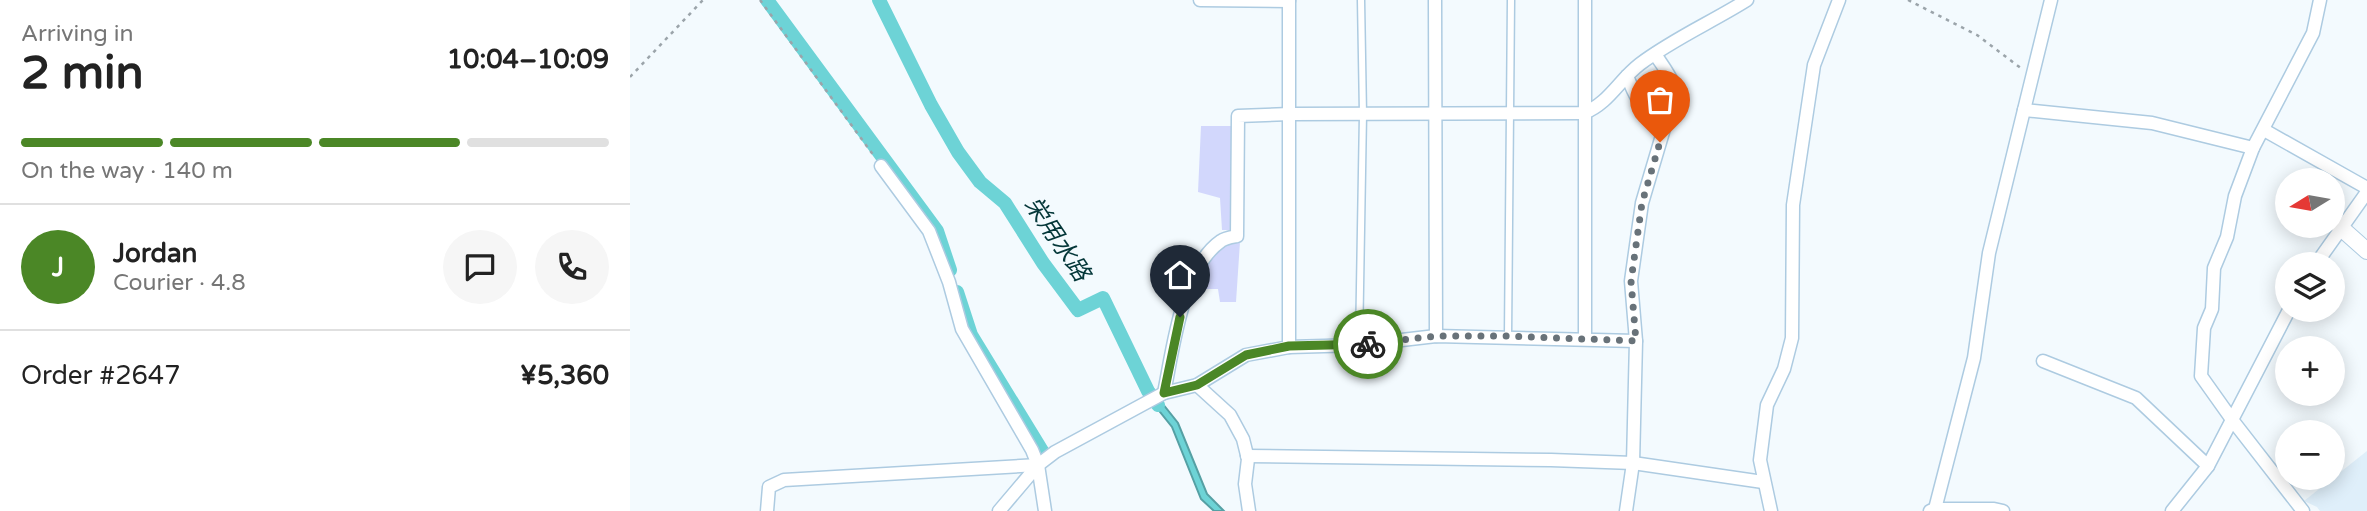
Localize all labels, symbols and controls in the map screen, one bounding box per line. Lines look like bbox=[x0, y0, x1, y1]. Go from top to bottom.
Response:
text: Arriving in bbox=[21, 20, 134, 48]
text: 10:04–10:09 bbox=[447, 44, 609, 75]
text: 2 min bbox=[21, 46, 144, 101]
pin bbox=[1630, 70, 1690, 142]
icon: bag bbox=[1641, 81, 1679, 119]
text: On the way · 140 m bbox=[21, 157, 233, 185]
north arrow bbox=[2275, 168, 2345, 238]
map controls bbox=[2275, 168, 2345, 490]
water label: 栄用水路 bbox=[1018, 191, 1097, 289]
button: chat bbox=[443, 230, 517, 304]
button: phone bbox=[535, 230, 609, 304]
text: Jordan bbox=[113, 238, 197, 269]
pin bbox=[1150, 245, 1210, 317]
text: J bbox=[52, 252, 64, 283]
button: layers bbox=[2275, 252, 2345, 322]
icon: home bbox=[1161, 256, 1199, 294]
text: Courier · 4.8 bbox=[113, 269, 246, 297]
courier bbox=[1333, 309, 1403, 379]
icon: bike bbox=[1349, 325, 1387, 363]
button: + bbox=[2275, 336, 2345, 406]
text: Order #2647 bbox=[21, 360, 181, 391]
text: ¥5,360 bbox=[520, 360, 609, 391]
button: − bbox=[2275, 420, 2345, 490]

